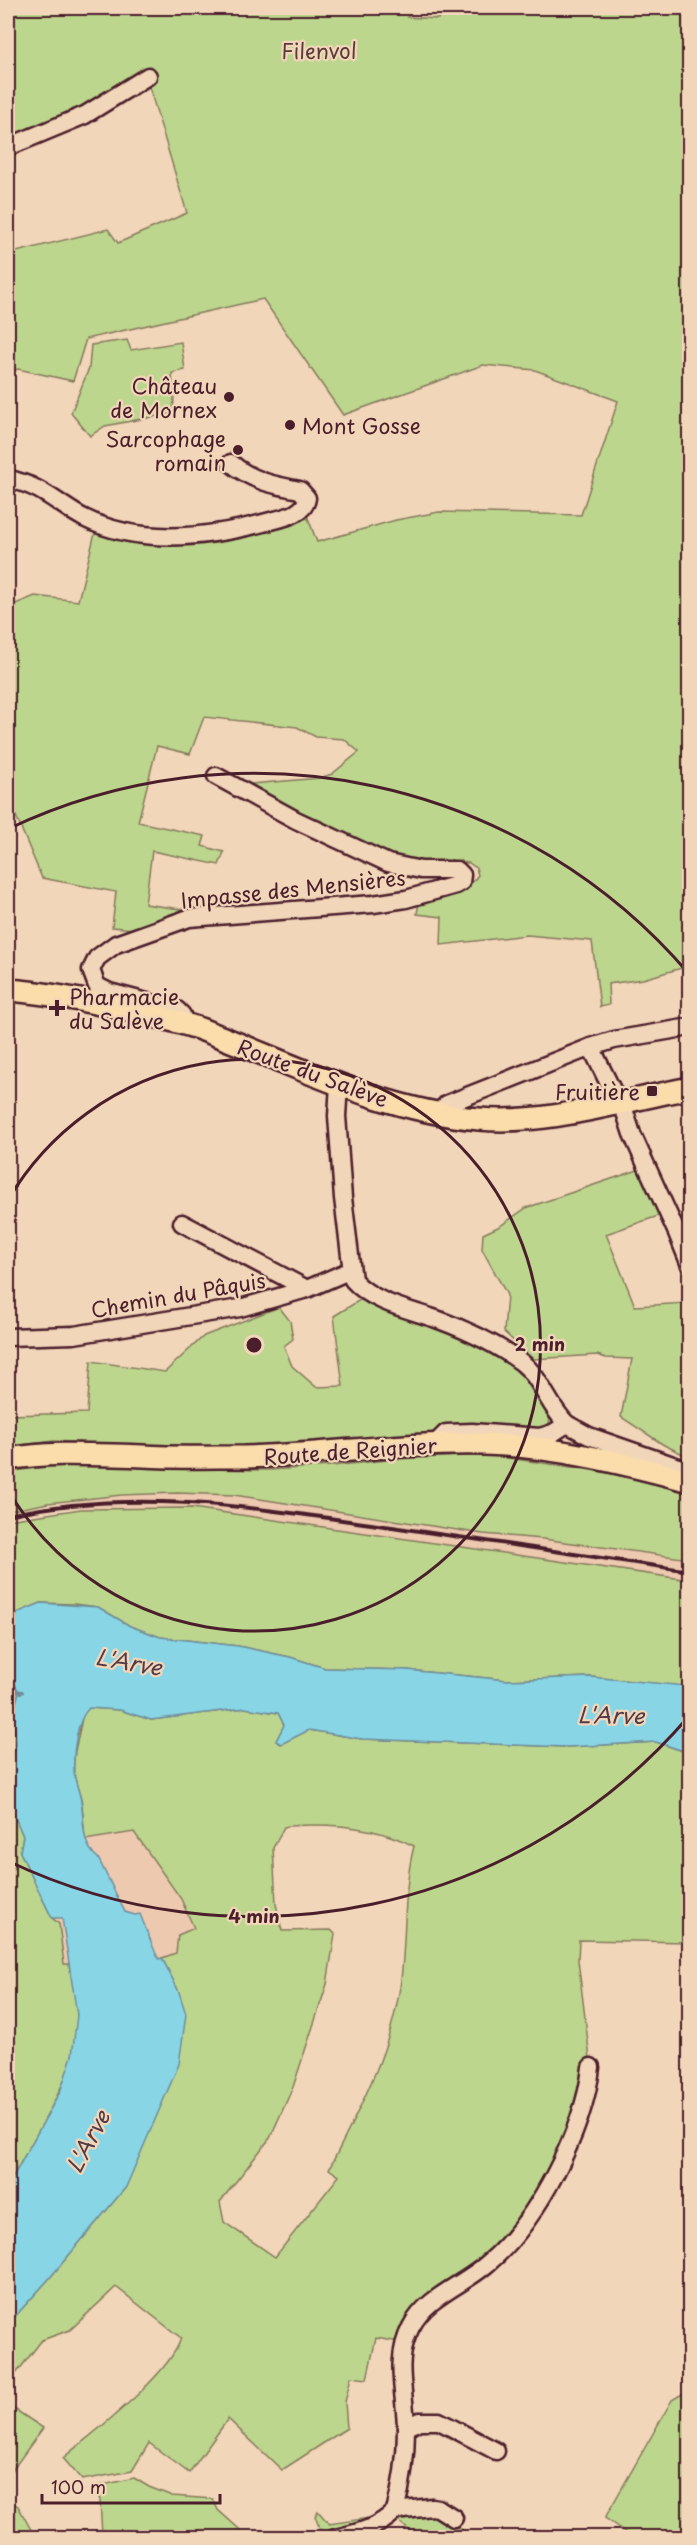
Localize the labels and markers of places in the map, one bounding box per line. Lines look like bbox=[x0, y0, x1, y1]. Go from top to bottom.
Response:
place label: Château de Mornex bbox=[110, 369, 217, 425]
marker: Château de Mornex bbox=[222, 390, 236, 404]
place label: Mont Gosse bbox=[302, 409, 421, 441]
marker: Mont Gosse bbox=[283, 418, 297, 432]
place label: Sarcophage romain bbox=[106, 422, 226, 478]
marker: Sarcophage romain bbox=[231, 443, 245, 457]
place label: Pharmacie du Salève bbox=[69, 980, 179, 1036]
marker: Pharmacie du Salève bbox=[50, 1001, 64, 1015]
place label: Fruitière bbox=[555, 1075, 640, 1107]
marker: Fruitière bbox=[645, 1084, 659, 1098]
centre of rings bbox=[244, 1335, 264, 1355]

